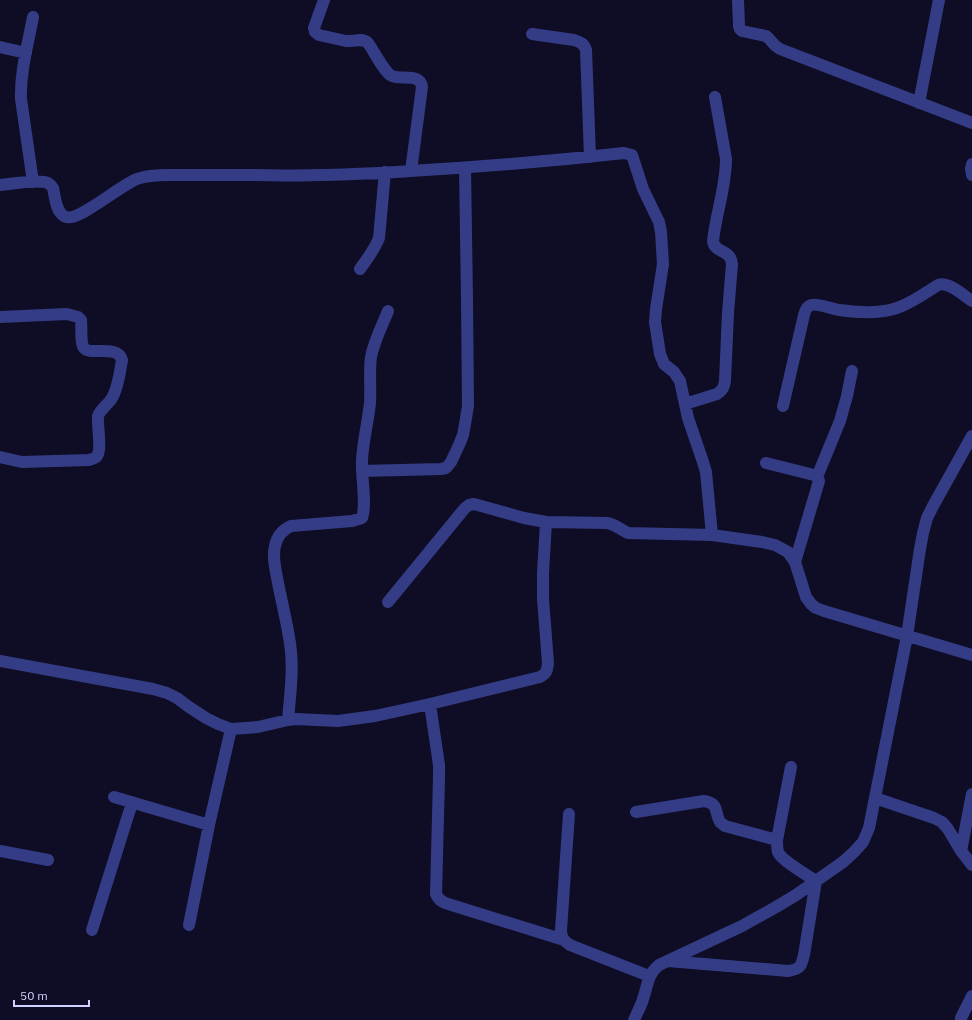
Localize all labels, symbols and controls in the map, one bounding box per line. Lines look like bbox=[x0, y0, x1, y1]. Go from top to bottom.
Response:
scale bar bbox=[14, 982, 89, 1008]
text: 50 m bbox=[20, 988, 48, 1003]

